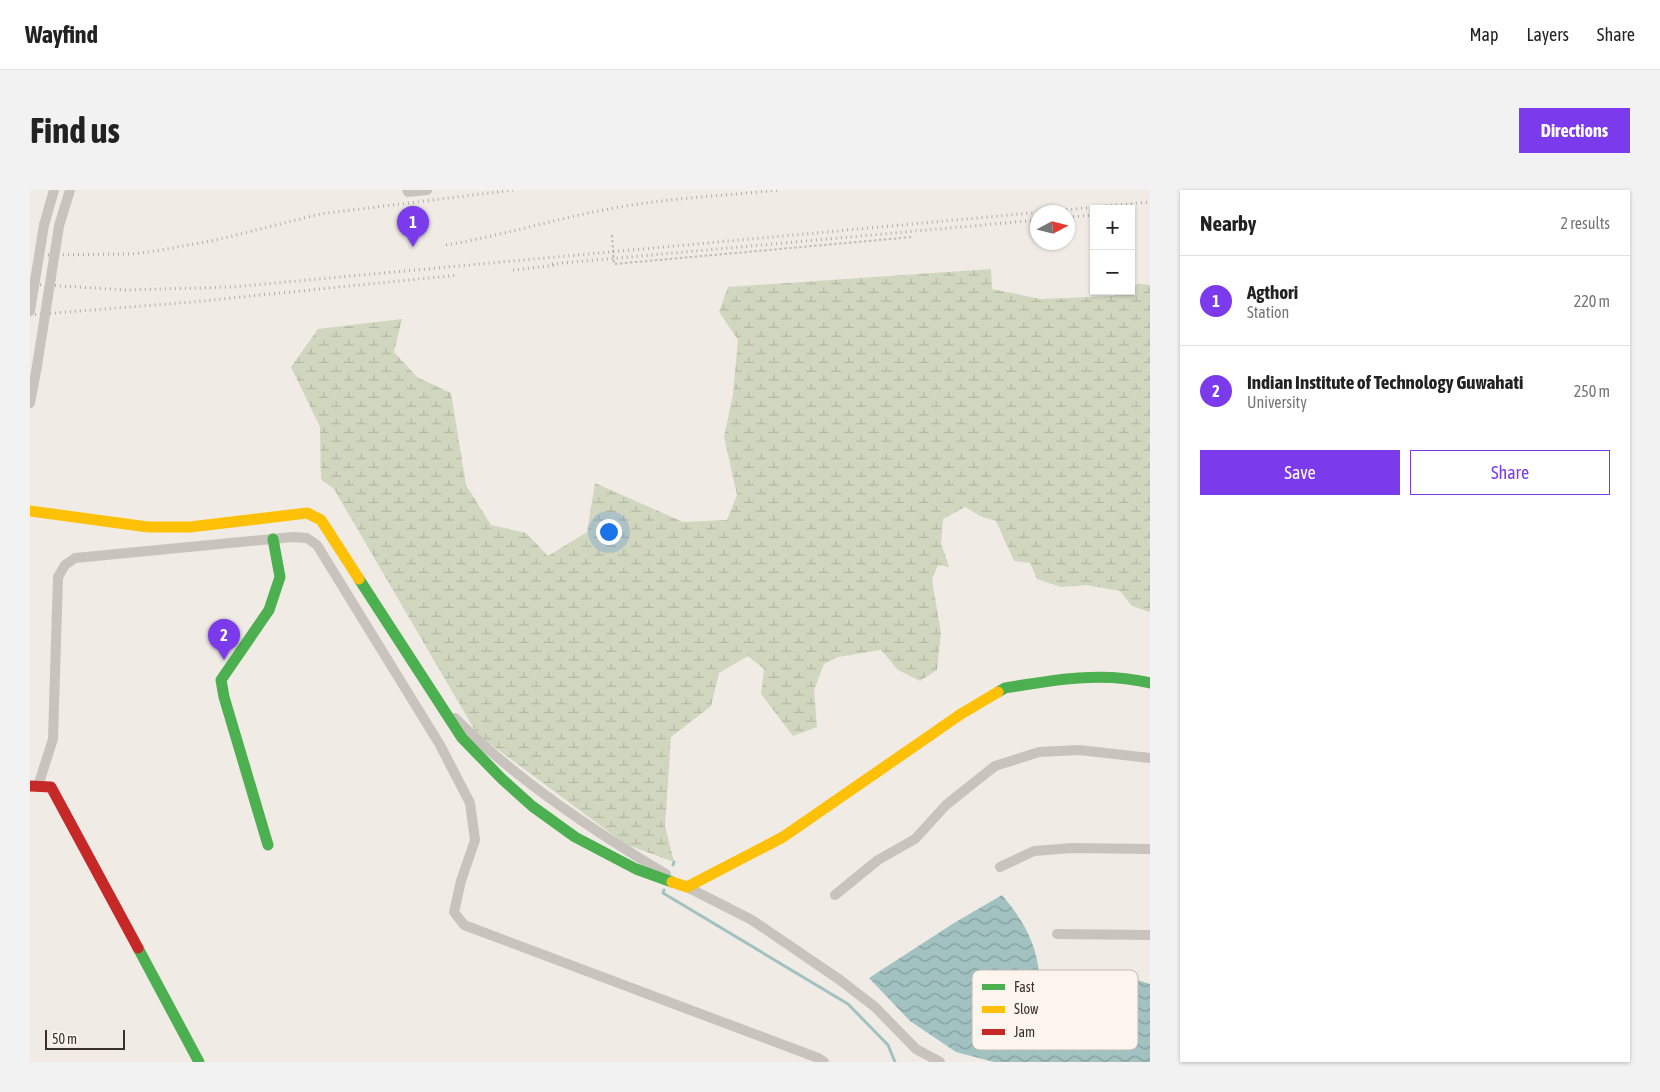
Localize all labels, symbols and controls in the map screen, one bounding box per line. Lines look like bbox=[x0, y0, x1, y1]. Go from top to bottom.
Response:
text: Wayfind bbox=[25, 21, 98, 48]
text: Map bbox=[1469, 24, 1498, 45]
text: Layers bbox=[1526, 24, 1569, 45]
text: Share bbox=[1597, 24, 1635, 45]
button: Directions bbox=[1519, 108, 1630, 153]
text: Find us bbox=[30, 110, 120, 150]
north arrow bbox=[1030, 205, 1075, 250]
map controls bbox=[1090, 205, 1135, 295]
button: + bbox=[1090, 205, 1135, 250]
pin: 1 bbox=[397, 206, 429, 247]
text: Nearby bbox=[1200, 211, 1256, 235]
text: 2 results bbox=[1560, 214, 1610, 232]
button: − bbox=[1090, 250, 1135, 295]
text: Agthori bbox=[1247, 281, 1298, 303]
text: 1 bbox=[1212, 292, 1220, 310]
text: 220 m bbox=[1574, 292, 1610, 310]
text: Station bbox=[1247, 303, 1289, 321]
text: Indian Institute of Technology Guwahati bbox=[1247, 371, 1523, 393]
text: 2 bbox=[1212, 382, 1220, 400]
text: 250 m bbox=[1574, 382, 1610, 400]
text: University bbox=[1247, 393, 1307, 411]
button: Save bbox=[1200, 450, 1400, 495]
button: Share bbox=[1410, 450, 1610, 495]
your location bbox=[596, 519, 622, 545]
pin: 2 bbox=[208, 619, 240, 660]
legend bbox=[972, 970, 1138, 1050]
text: Fast bbox=[1014, 979, 1035, 995]
text: Slow bbox=[1014, 1001, 1039, 1017]
text: Jam bbox=[1014, 1024, 1035, 1040]
scale bar bbox=[45, 1027, 125, 1050]
text: 50 m bbox=[52, 1031, 77, 1047]

